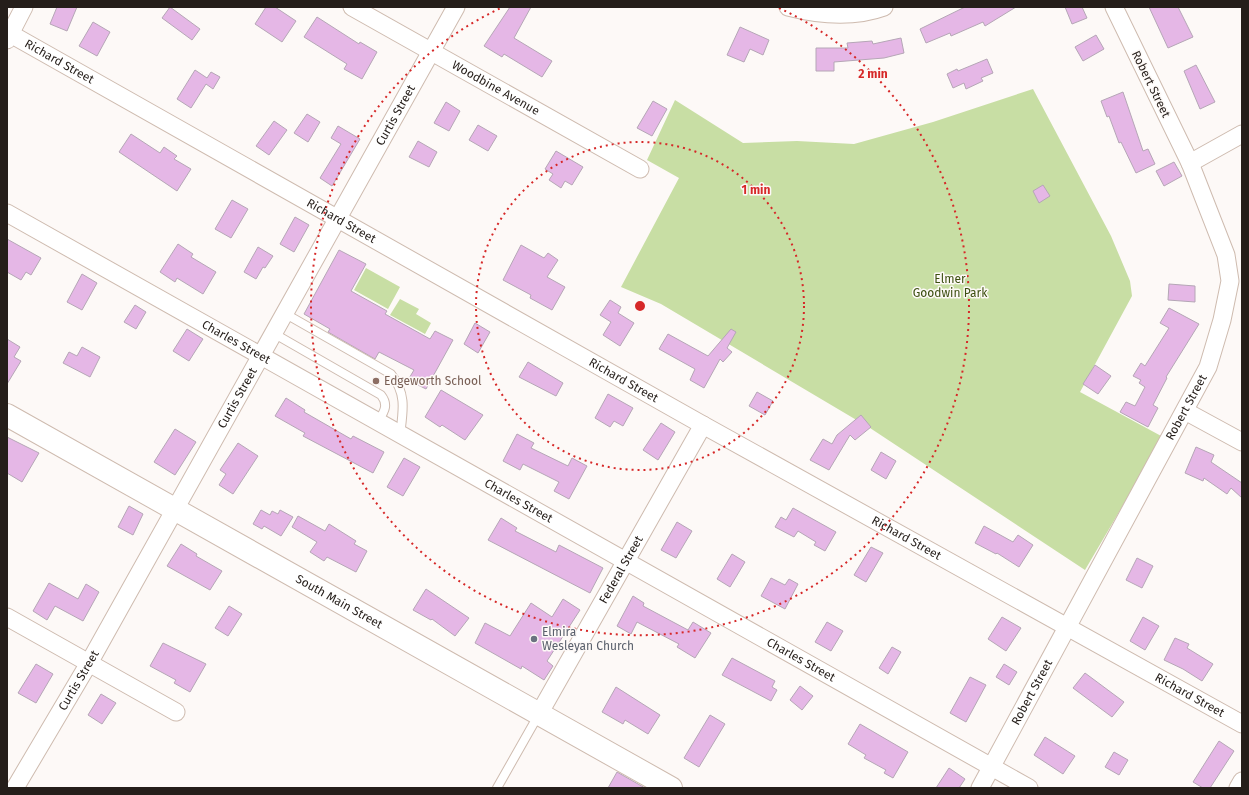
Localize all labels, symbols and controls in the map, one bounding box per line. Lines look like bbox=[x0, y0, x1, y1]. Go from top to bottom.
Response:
street label: Richard Street bbox=[22, 36, 97, 87]
street label: Robert Street bbox=[1129, 48, 1173, 120]
street label: Woodbine Avenue bbox=[450, 58, 542, 118]
text: 2 min bbox=[858, 67, 888, 81]
street label: Curtis Street bbox=[373, 82, 418, 148]
text: 1 min bbox=[742, 183, 770, 197]
street label: Richard Street bbox=[304, 196, 379, 246]
park label: Elmer Goodwin Park bbox=[913, 272, 988, 300]
centre of rings bbox=[633, 299, 647, 313]
street label: Charles Street bbox=[200, 317, 273, 367]
street label: Richard Street bbox=[586, 355, 661, 406]
street label: Curtis Street bbox=[215, 365, 260, 431]
street label: Robert Street bbox=[1163, 371, 1210, 442]
place label: Edgeworth School bbox=[384, 374, 482, 388]
marker: Edgeworth School bbox=[371, 376, 381, 386]
street label: Charles Street bbox=[482, 476, 556, 526]
street label: Richard Street bbox=[869, 513, 944, 563]
street label: Federal Street bbox=[596, 533, 646, 606]
street label: South Main Street bbox=[293, 572, 386, 632]
place label: Elmira Wesleyan Church bbox=[542, 625, 634, 653]
marker: Elmira Wesleyan Church bbox=[529, 634, 539, 644]
street label: Charles Street bbox=[764, 635, 838, 685]
street label: Curtis Street bbox=[56, 647, 102, 713]
street label: Robert Street bbox=[1008, 656, 1056, 727]
street label: Richard Street bbox=[1153, 670, 1228, 720]

